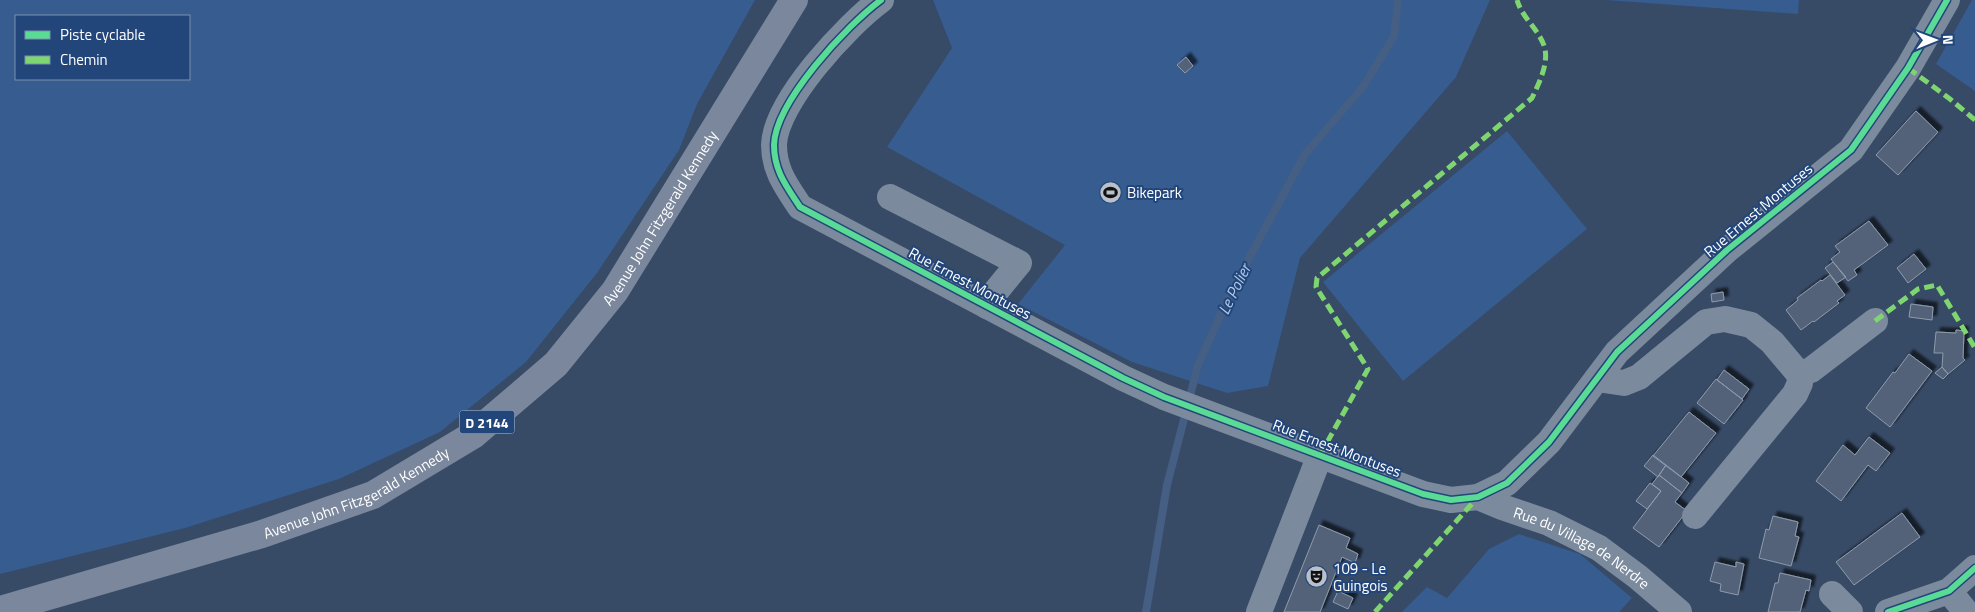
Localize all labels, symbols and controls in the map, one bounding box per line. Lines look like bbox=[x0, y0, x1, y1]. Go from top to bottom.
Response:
legend bbox=[15, 15, 190, 80]
north arrow bbox=[1910, 15, 1960, 65]
text: Piste cyclable bbox=[60, 23, 145, 46]
text: N bbox=[1938, 35, 1959, 45]
text: Chemin bbox=[60, 48, 108, 71]
street label: Avenue John Fitzgerald Kennedy bbox=[596, 126, 723, 310]
street label: Rue Ernest Montuses bbox=[1699, 157, 1817, 262]
sports icon: Bikepark bbox=[1099, 180, 1123, 204]
place label: Bikepark bbox=[1127, 181, 1182, 204]
street label: Rue Ernest Montuses bbox=[905, 241, 1035, 325]
water label: Le Polier bbox=[1211, 258, 1257, 318]
road number: D 2144 bbox=[460, 411, 514, 434]
street label: Rue Ernest Montuses bbox=[1269, 413, 1405, 483]
street label: Avenue John Fitzgerald Kennedy bbox=[260, 440, 453, 544]
street label: Rue du Village de Nerdre bbox=[1510, 500, 1655, 594]
place label: 109 - Le Guingois bbox=[1333, 557, 1387, 597]
theatre icon: 109 - Le Guingois bbox=[1305, 565, 1329, 589]

